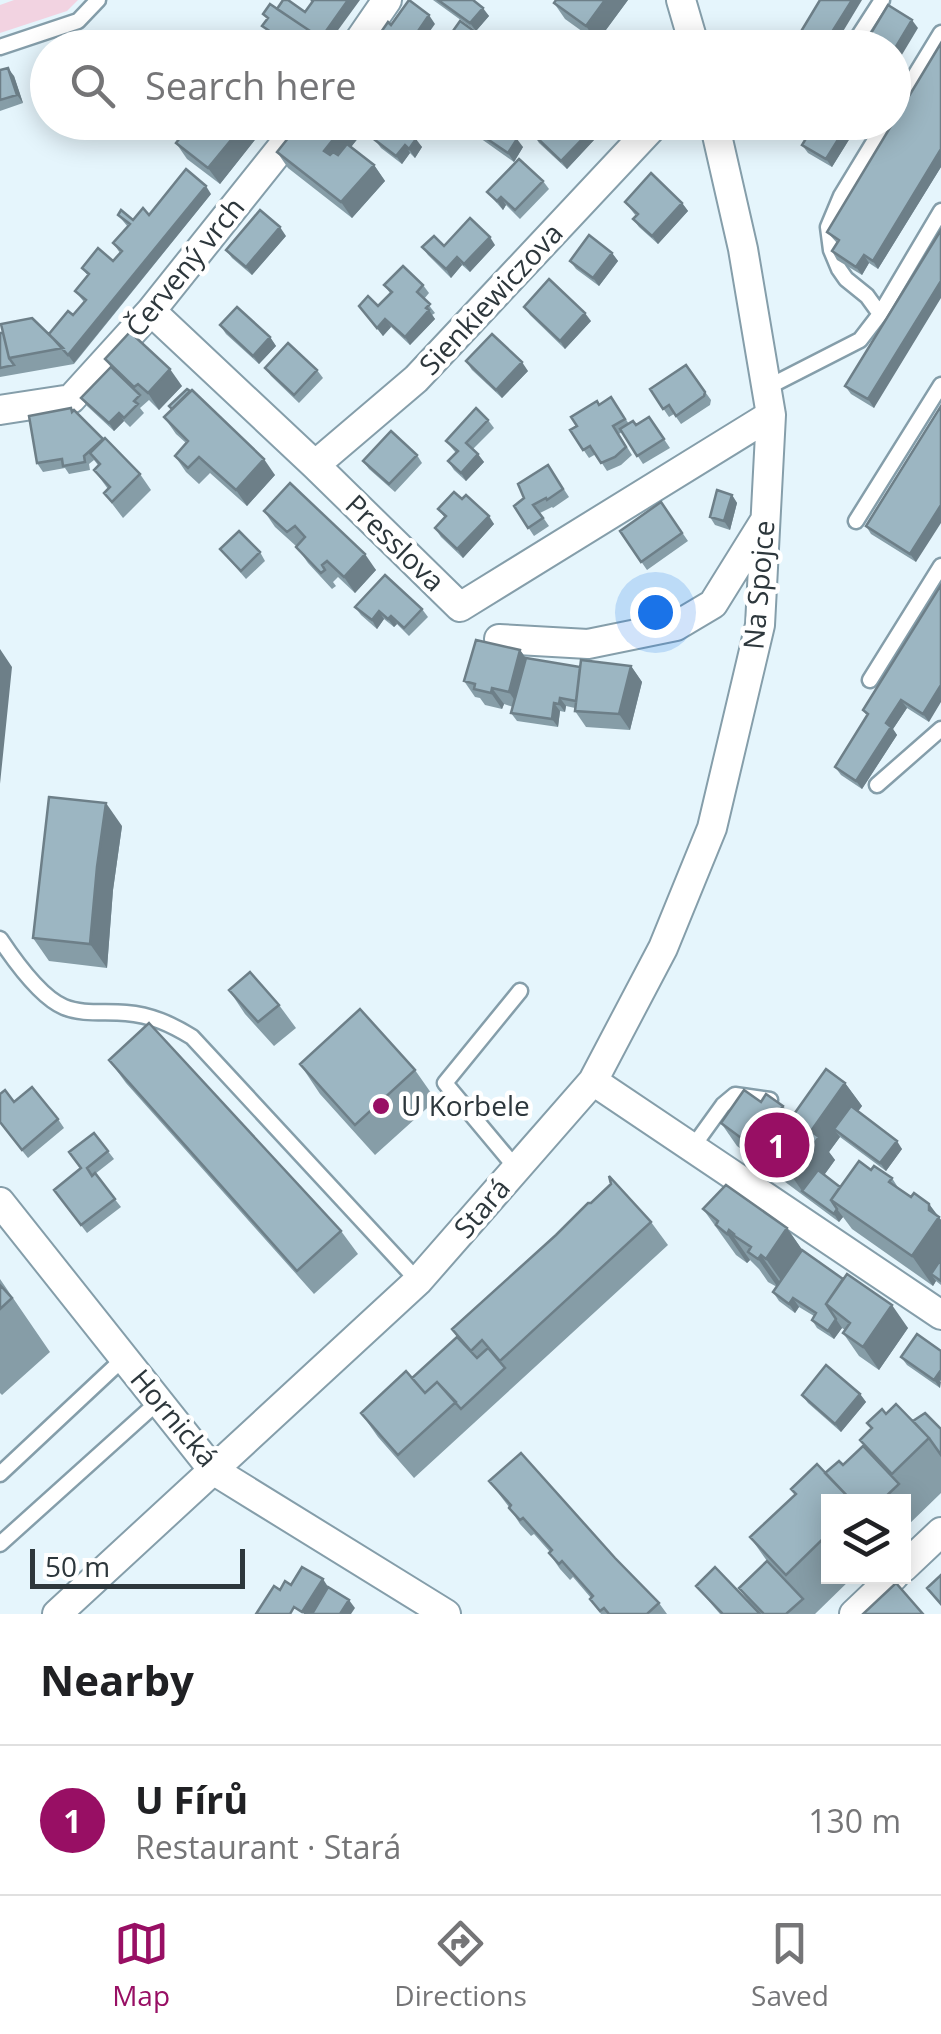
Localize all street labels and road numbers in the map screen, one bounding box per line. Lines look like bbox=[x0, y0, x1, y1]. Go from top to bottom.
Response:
street label: Červený vrch bbox=[116, 189, 252, 344]
street label: Sienkiewiczova bbox=[410, 214, 570, 382]
street label: Presslova bbox=[338, 485, 454, 599]
street label: Na Spojce bbox=[733, 519, 783, 651]
street label: Stará bbox=[445, 1169, 518, 1245]
street label: Hornická bbox=[123, 1360, 227, 1474]

